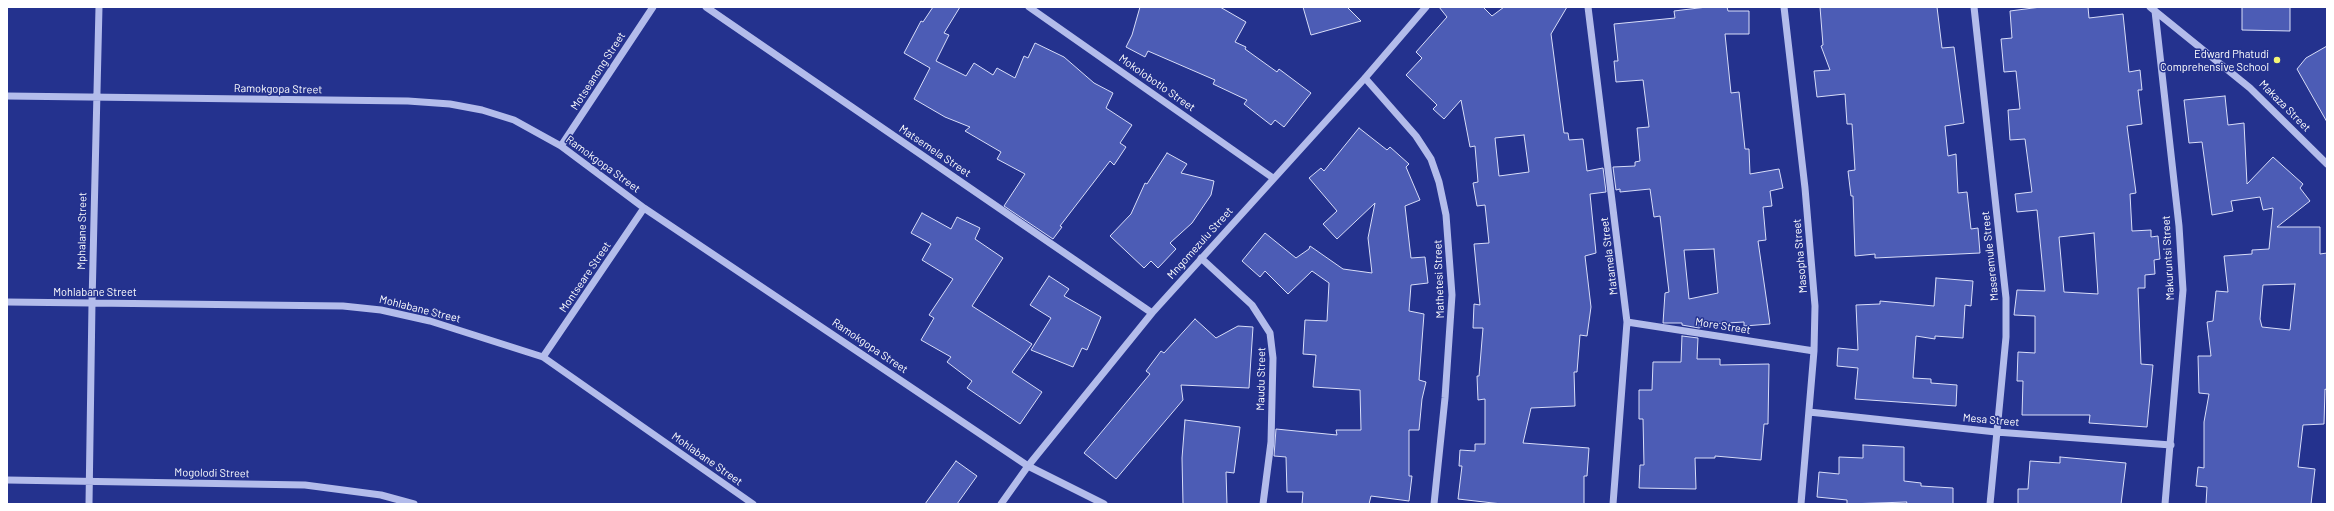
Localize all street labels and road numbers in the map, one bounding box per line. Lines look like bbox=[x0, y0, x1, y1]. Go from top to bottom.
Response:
street label: Motseanong Street bbox=[568, 29, 628, 113]
street label: Mokolobotlo Street bbox=[1116, 52, 1198, 114]
street label: Makaza Street bbox=[2257, 78, 2313, 134]
street label: Ramokgopa Street bbox=[234, 82, 322, 96]
street label: Matsemela Street bbox=[897, 122, 973, 180]
street label: Ramokgopa Street bbox=[563, 133, 643, 195]
street label: Mphalane Street bbox=[75, 192, 89, 270]
street label: Mngomezulu Street bbox=[1164, 204, 1236, 282]
street label: Maseremule Street bbox=[1979, 211, 2001, 301]
street label: Makuruntsi Street bbox=[2159, 215, 2177, 301]
street label: Matamela Street bbox=[1598, 216, 1620, 296]
street label: Masopha Street bbox=[1790, 218, 1810, 294]
street label: Montseare Street bbox=[556, 239, 614, 315]
street label: Mathetesi Street bbox=[1431, 239, 1447, 319]
street label: Mohlabane Street bbox=[53, 285, 137, 299]
street label: Mohlabane Street bbox=[378, 292, 462, 326]
street label: More Street bbox=[1694, 315, 1752, 337]
street label: Ramokgopa Street bbox=[830, 316, 910, 376]
street label: Maudu Street bbox=[1254, 347, 1268, 411]
street label: Mesa Street bbox=[1962, 411, 2020, 429]
street label: Mohlabane Street bbox=[669, 430, 745, 488]
street label: Mogolodi Street bbox=[174, 466, 250, 480]

